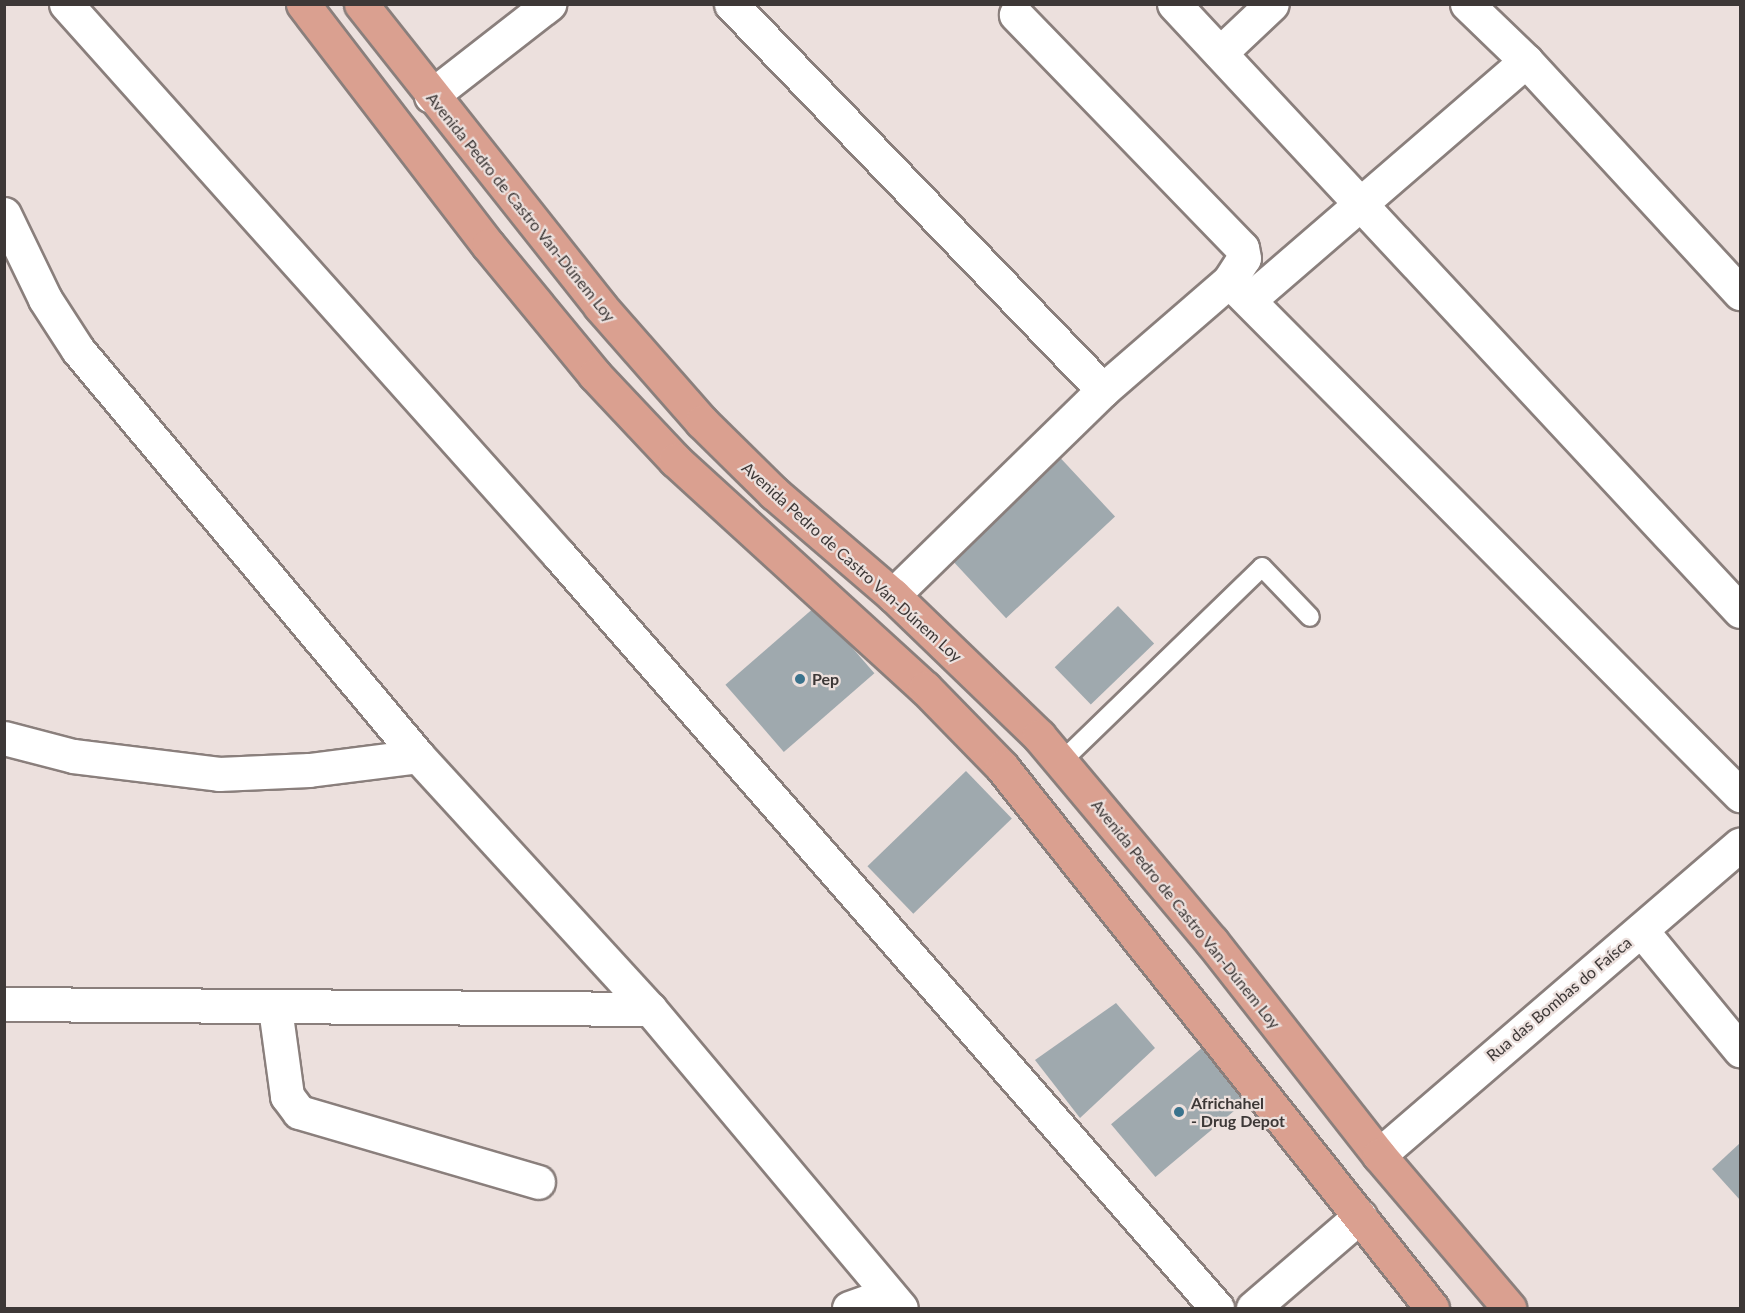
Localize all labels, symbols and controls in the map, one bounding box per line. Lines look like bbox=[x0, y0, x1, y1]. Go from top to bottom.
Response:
street label: Avenida Pedro de Castro Van-Dúnem Loy bbox=[422, 88, 620, 326]
street label: Avenida Pedro de Castro Van-Dúnem Loy bbox=[738, 458, 966, 666]
place label: Pep bbox=[812, 669, 839, 689]
marker: Pep bbox=[793, 672, 807, 686]
street label: Avenida Pedro de Castro Van-Dúnem Loy bbox=[1087, 795, 1285, 1033]
street label: Rua das Bombas do Faísca bbox=[1483, 933, 1635, 1065]
place label: Africhahel - Drug Depot bbox=[1191, 1093, 1285, 1131]
marker: Africhahel - Drug Depot bbox=[1172, 1105, 1186, 1119]

